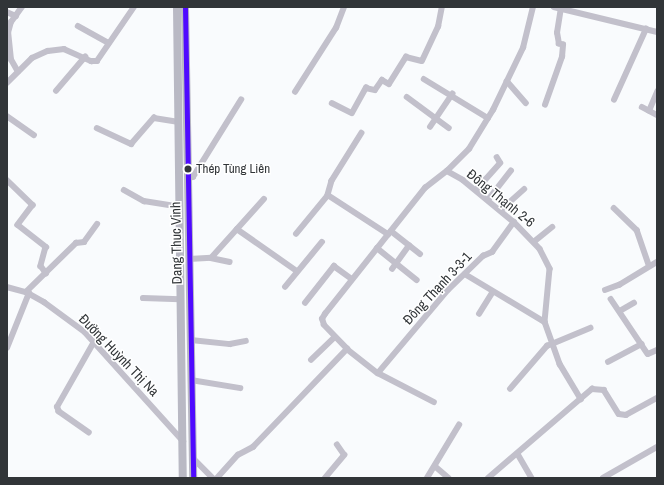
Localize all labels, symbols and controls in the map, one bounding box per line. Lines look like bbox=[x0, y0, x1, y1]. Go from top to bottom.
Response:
place label: Thép Tùng Liên bbox=[196, 161, 270, 177]
marker: Thép Tùng Liên bbox=[183, 164, 193, 174]
street label: Đông Thạnh 2-6 bbox=[463, 165, 539, 231]
street label: Dang Thuc Vinh bbox=[167, 201, 185, 285]
street label: Đông Thạnh 3-3-1 bbox=[399, 248, 475, 328]
street label: Đường Huỳnh Thị Na bbox=[76, 310, 162, 400]

